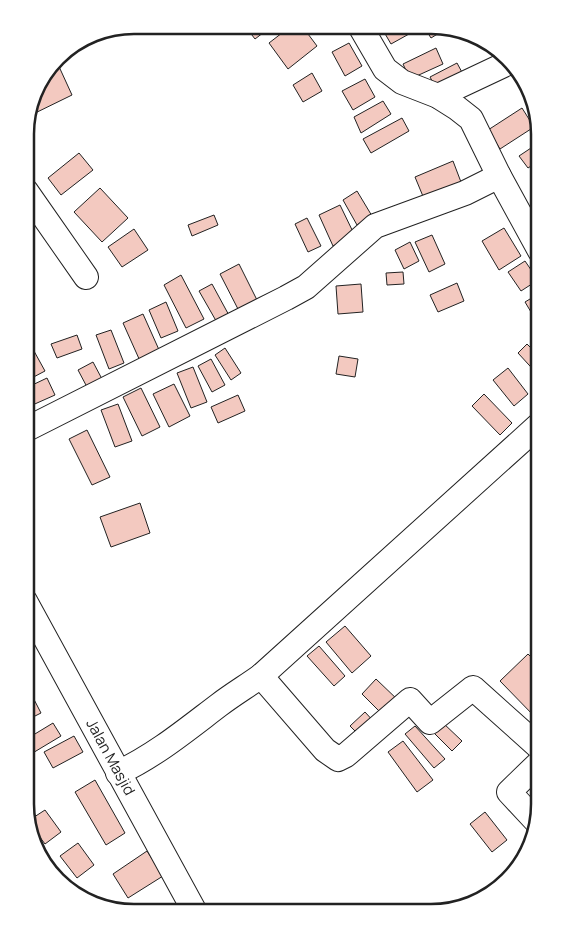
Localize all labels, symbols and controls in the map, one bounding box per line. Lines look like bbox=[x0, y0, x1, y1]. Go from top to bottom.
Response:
street label: Jalan Masjid bbox=[81, 715, 140, 799]

